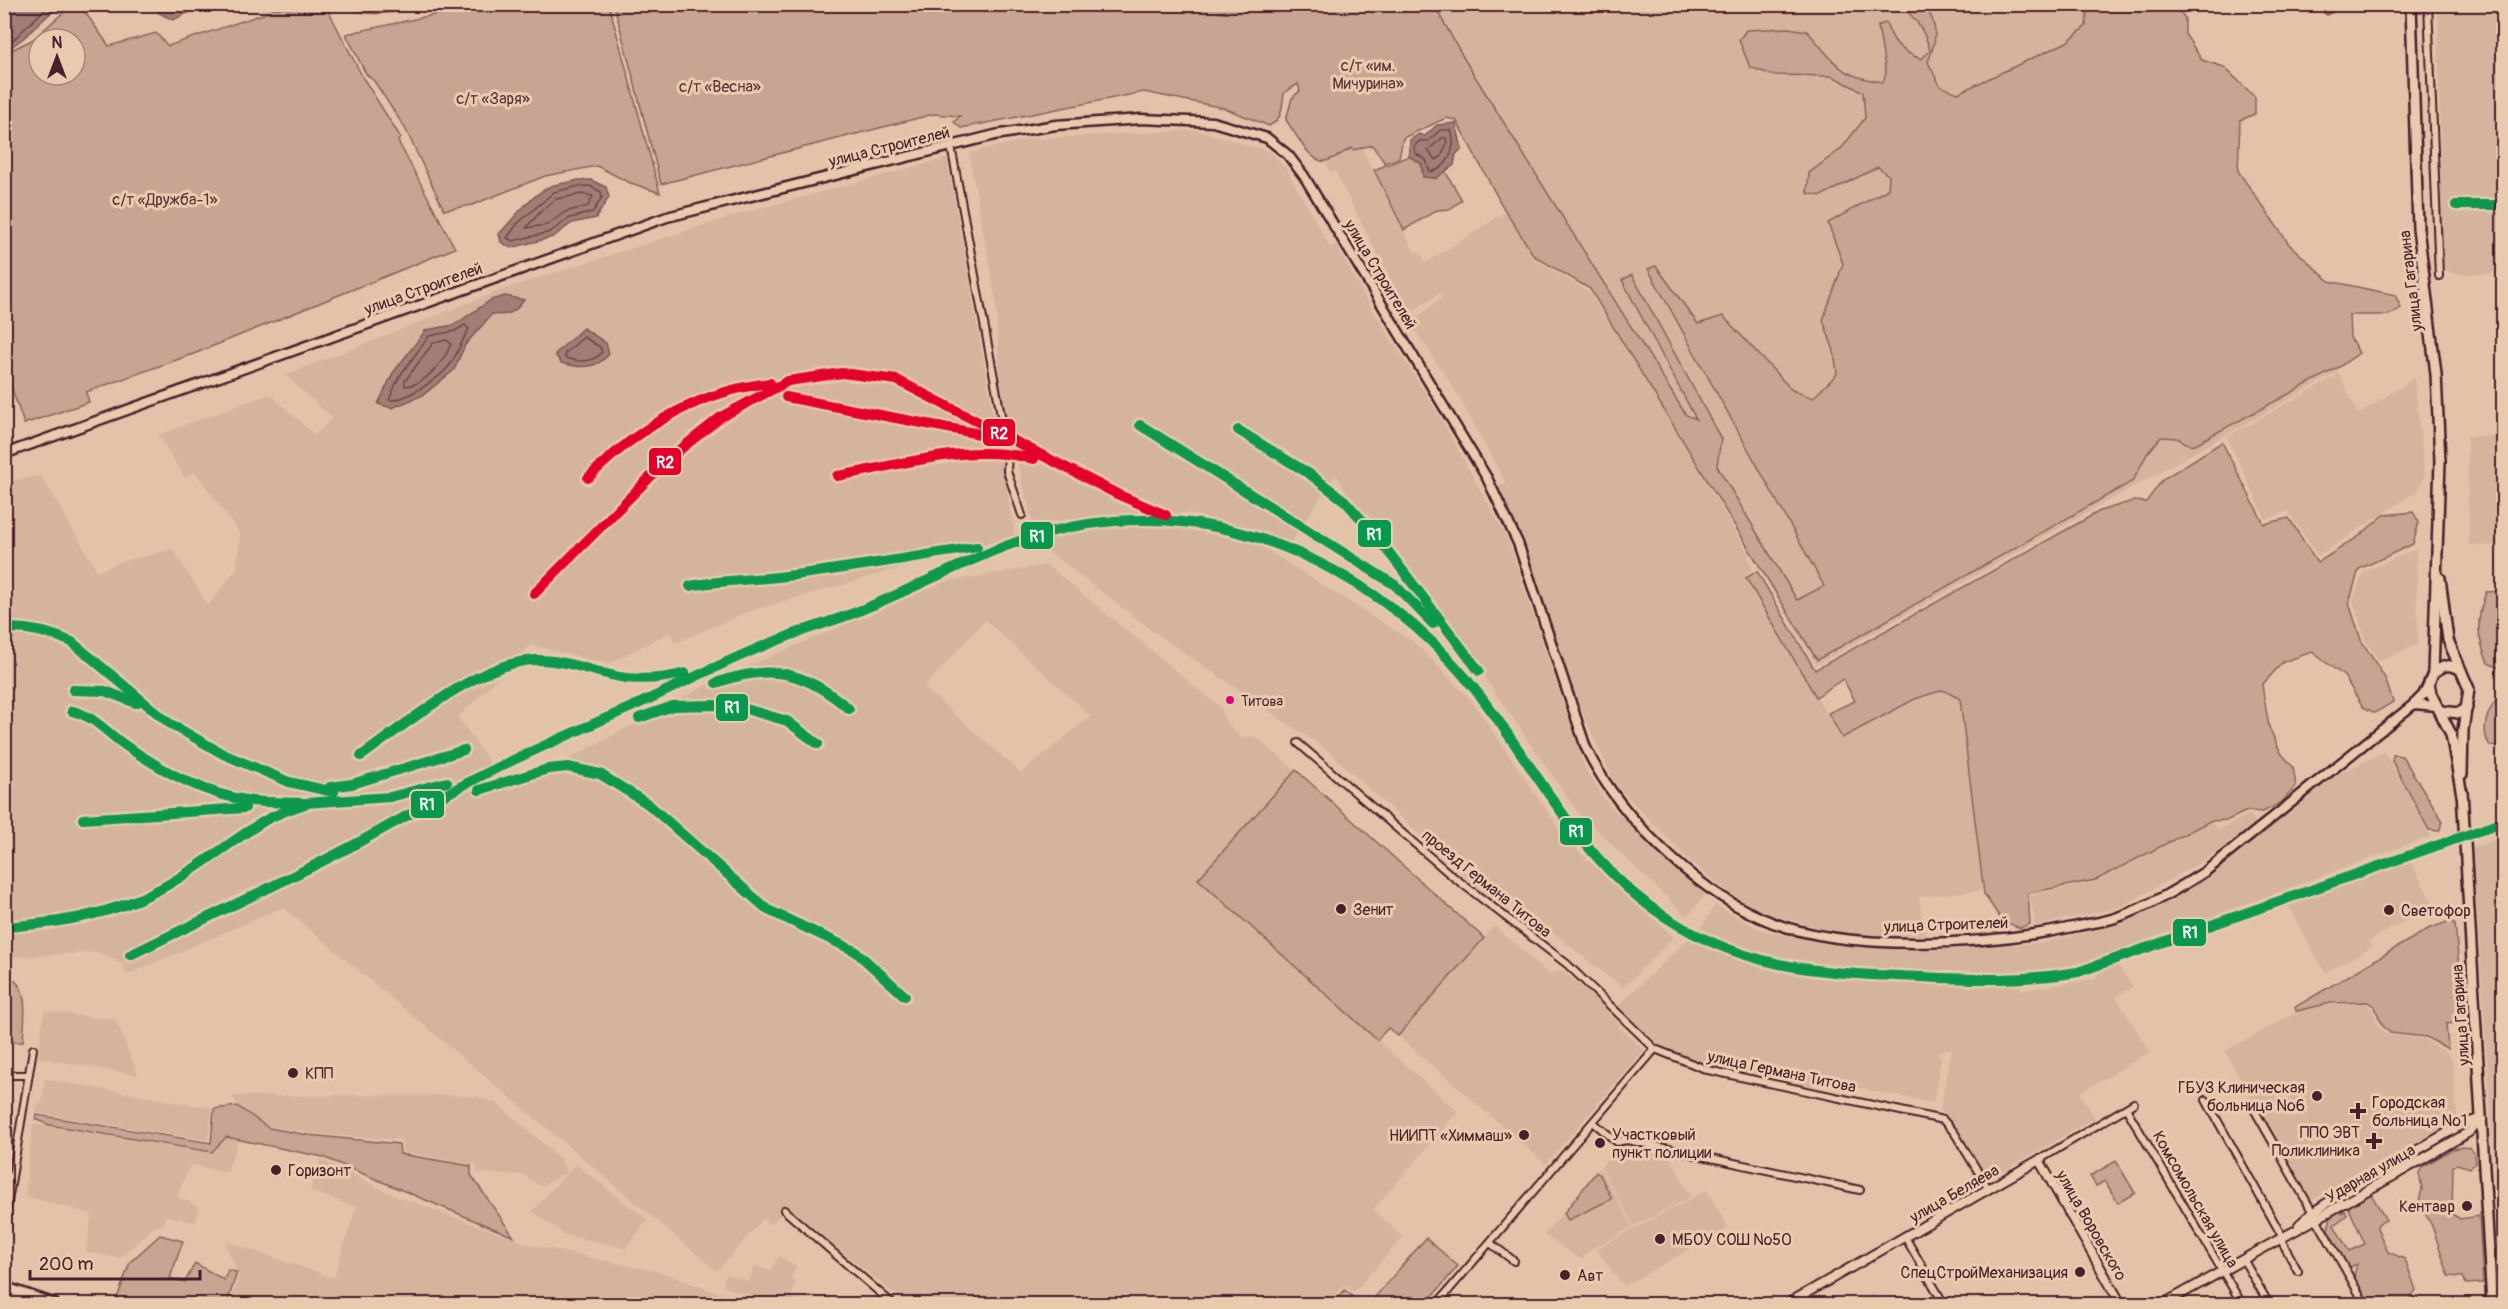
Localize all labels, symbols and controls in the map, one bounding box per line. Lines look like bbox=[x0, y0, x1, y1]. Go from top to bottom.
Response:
north arrow bbox=[27, 27, 87, 87]
text: N bbox=[52, 33, 63, 53]
park label: с/т «им. Мичурина» bbox=[1332, 56, 1404, 94]
park label: с/т «Весна» bbox=[679, 77, 761, 97]
park label: с/т «Заря» bbox=[456, 89, 530, 109]
street label: улица Строителей bbox=[826, 122, 952, 172]
park label: с/т «Дружба-1» bbox=[112, 190, 218, 210]
street label: улица Строителей bbox=[1339, 215, 1421, 333]
street label: улица Гагарина bbox=[2395, 229, 2427, 333]
street label: улица Строителей bbox=[361, 258, 485, 320]
line badge: R2 bbox=[982, 418, 1016, 447]
text: R2 bbox=[990, 424, 1008, 444]
line badge: R2 bbox=[648, 447, 682, 476]
text: R2 bbox=[656, 453, 674, 473]
line badge: R1 bbox=[1357, 519, 1392, 548]
line badge: R1 bbox=[1020, 521, 1054, 550]
text: R1 bbox=[1366, 525, 1382, 545]
text: R1 bbox=[1029, 527, 1045, 547]
line badge: R1 bbox=[715, 693, 749, 722]
place label: Титова bbox=[1241, 693, 1283, 710]
marker: Титова bbox=[1224, 694, 1236, 706]
text: R1 bbox=[724, 698, 740, 718]
line badge: R1 bbox=[410, 790, 445, 819]
text: R1 bbox=[419, 795, 435, 815]
line badge: R1 bbox=[1559, 817, 1593, 846]
text: R1 bbox=[1568, 822, 1584, 842]
street label: проезд Германа Титова bbox=[1418, 825, 1555, 942]
place label: Зенит bbox=[1353, 900, 1394, 920]
place label: Светофор bbox=[2401, 901, 2471, 921]
marker: Зенит bbox=[1334, 902, 1348, 916]
marker: Светофор bbox=[2382, 903, 2396, 917]
street label: улица Строителей bbox=[1883, 913, 2009, 937]
line badge: R1 bbox=[2172, 918, 2207, 947]
text: R1 bbox=[2182, 923, 2198, 943]
street label: улица Гагарина bbox=[2447, 964, 2475, 1067]
street label: улица Германа Титова bbox=[1705, 1046, 1858, 1097]
place label: КПП bbox=[305, 1064, 334, 1084]
marker: КПП bbox=[286, 1066, 300, 1080]
place label: ГБУЗ Клиническая больница №6 bbox=[2178, 1078, 2305, 1116]
marker: ГБУЗ Клиническая больница №6 bbox=[2310, 1089, 2324, 1103]
place label: Городская больница №1 bbox=[2372, 1093, 2467, 1131]
marker: Городская больница №1 bbox=[2349, 1102, 2367, 1120]
place label: ППО ЭВТ Поликлиника bbox=[2272, 1123, 2360, 1161]
place label: Участковый пункт полиции bbox=[1612, 1125, 1711, 1163]
place label: НИИПТ «Химмаш» bbox=[1389, 1126, 1512, 1146]
marker: НИИПТ «Химмаш» bbox=[1517, 1128, 1531, 1142]
street label: Комсомольская улица bbox=[2148, 1128, 2242, 1271]
marker: ППО ЭВТ Поликлиника bbox=[2365, 1132, 2383, 1150]
marker: Участковый пункт полиции bbox=[1593, 1136, 1607, 1150]
street label: Ударная улица bbox=[2322, 1140, 2419, 1208]
street label: улица Беляева bbox=[1905, 1160, 2003, 1228]
place label: Горизонт bbox=[288, 1161, 351, 1181]
marker: Горизонт bbox=[269, 1163, 283, 1177]
street label: улица Воровского bbox=[2051, 1166, 2131, 1285]
place label: Кентавр bbox=[2399, 1197, 2455, 1217]
marker: Кентавр bbox=[2460, 1199, 2474, 1213]
place label: МБОУ СОШ №50 bbox=[1672, 1230, 1792, 1250]
marker: МБОУ СОШ №50 bbox=[1653, 1232, 1667, 1246]
scale bar bbox=[30, 1243, 200, 1281]
text: 200 m bbox=[39, 1253, 94, 1276]
place label: СпецСтройМеханизация bbox=[1901, 1263, 2068, 1283]
marker: СпецСтройМеханизация bbox=[2073, 1265, 2087, 1279]
place label: Авт bbox=[1577, 1266, 1603, 1286]
marker: Авт bbox=[1558, 1268, 1572, 1282]

